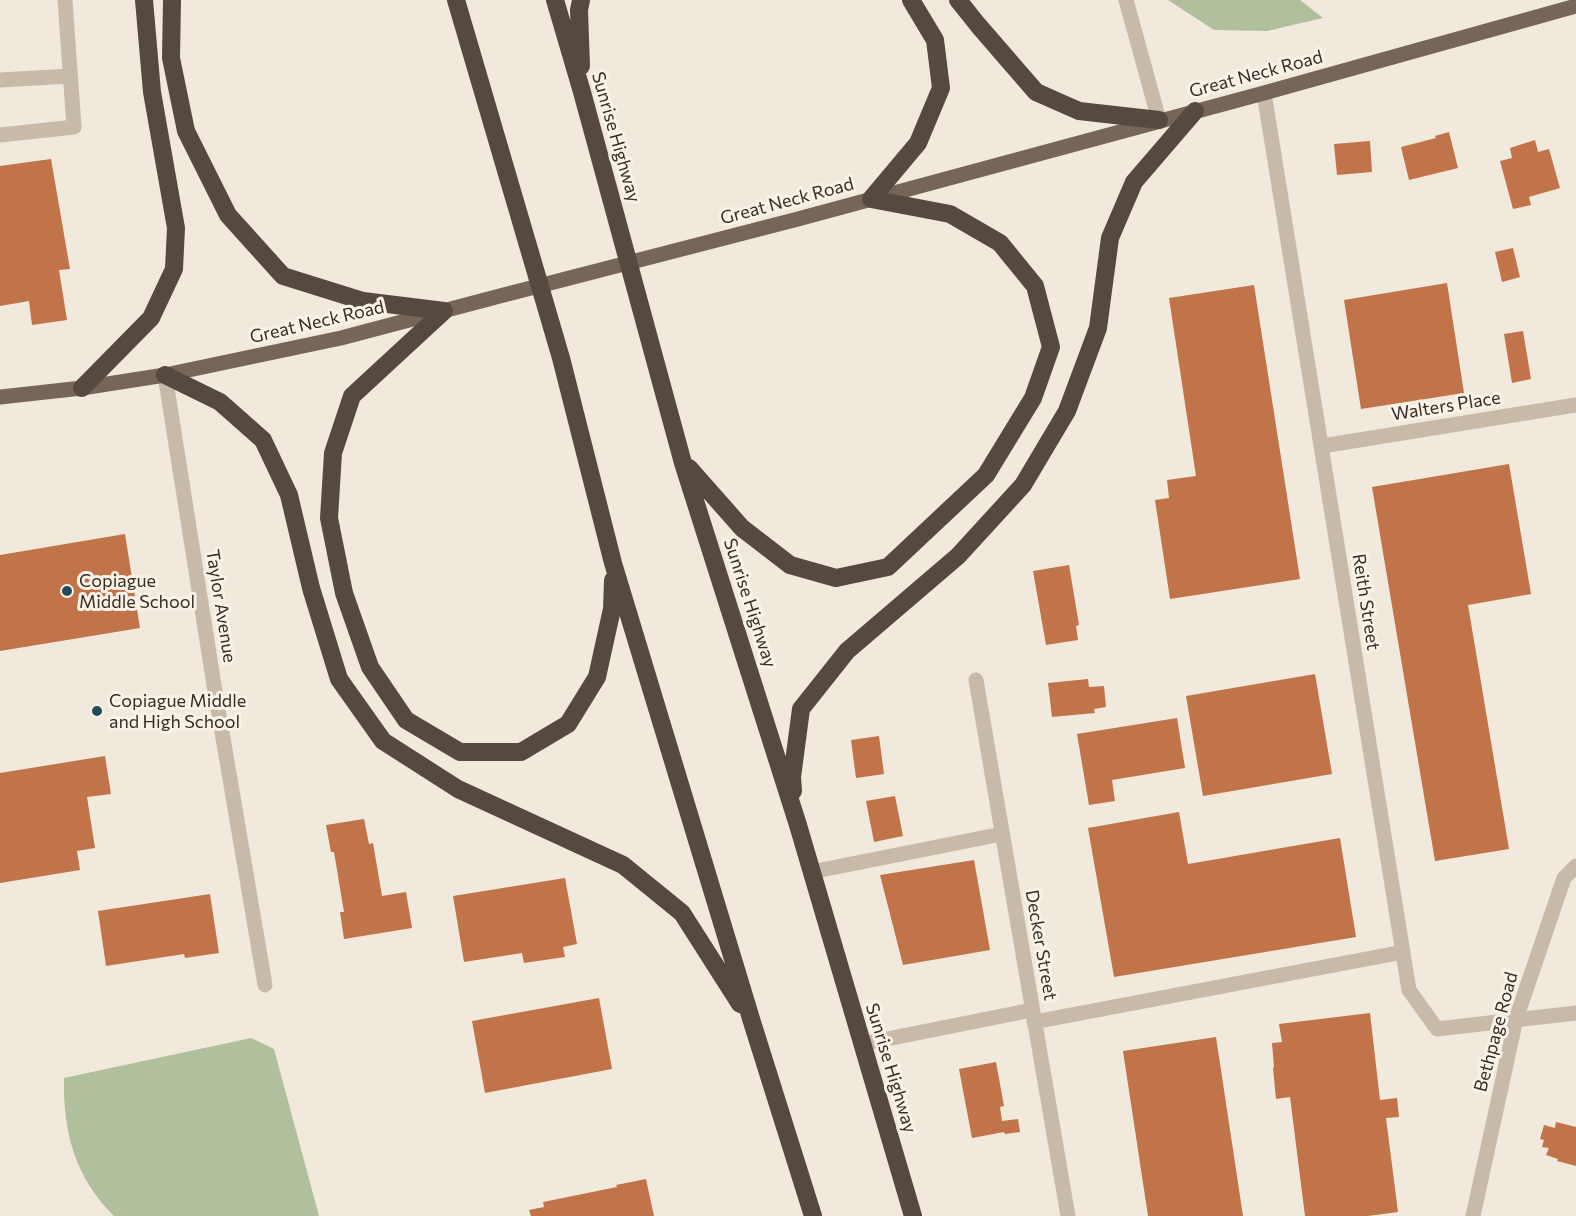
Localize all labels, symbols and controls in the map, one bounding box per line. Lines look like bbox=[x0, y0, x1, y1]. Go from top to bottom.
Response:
street label: Great Neck Road bbox=[1187, 46, 1325, 102]
street label: Sunrise Highway bbox=[587, 69, 645, 205]
street label: Great Neck Road bbox=[718, 173, 856, 229]
street label: Great Neck Road bbox=[248, 296, 386, 348]
street label: Walters Place bbox=[1390, 387, 1502, 425]
street label: Sunrise Highway bbox=[719, 536, 781, 670]
street label: Taylor Avenue bbox=[201, 548, 241, 664]
street label: Reith Street bbox=[1348, 552, 1384, 652]
place label: Copiague Middle School bbox=[79, 570, 195, 612]
marker: Copiague Middle School bbox=[60, 584, 74, 598]
place label: Copiague Middle and High School bbox=[109, 690, 246, 732]
marker: Copiague Middle and High School bbox=[90, 704, 104, 718]
street label: Decker Street bbox=[1021, 888, 1061, 1002]
street label: Bethpage Road bbox=[1470, 970, 1522, 1094]
street label: Sunrise Highway bbox=[861, 1000, 921, 1136]

